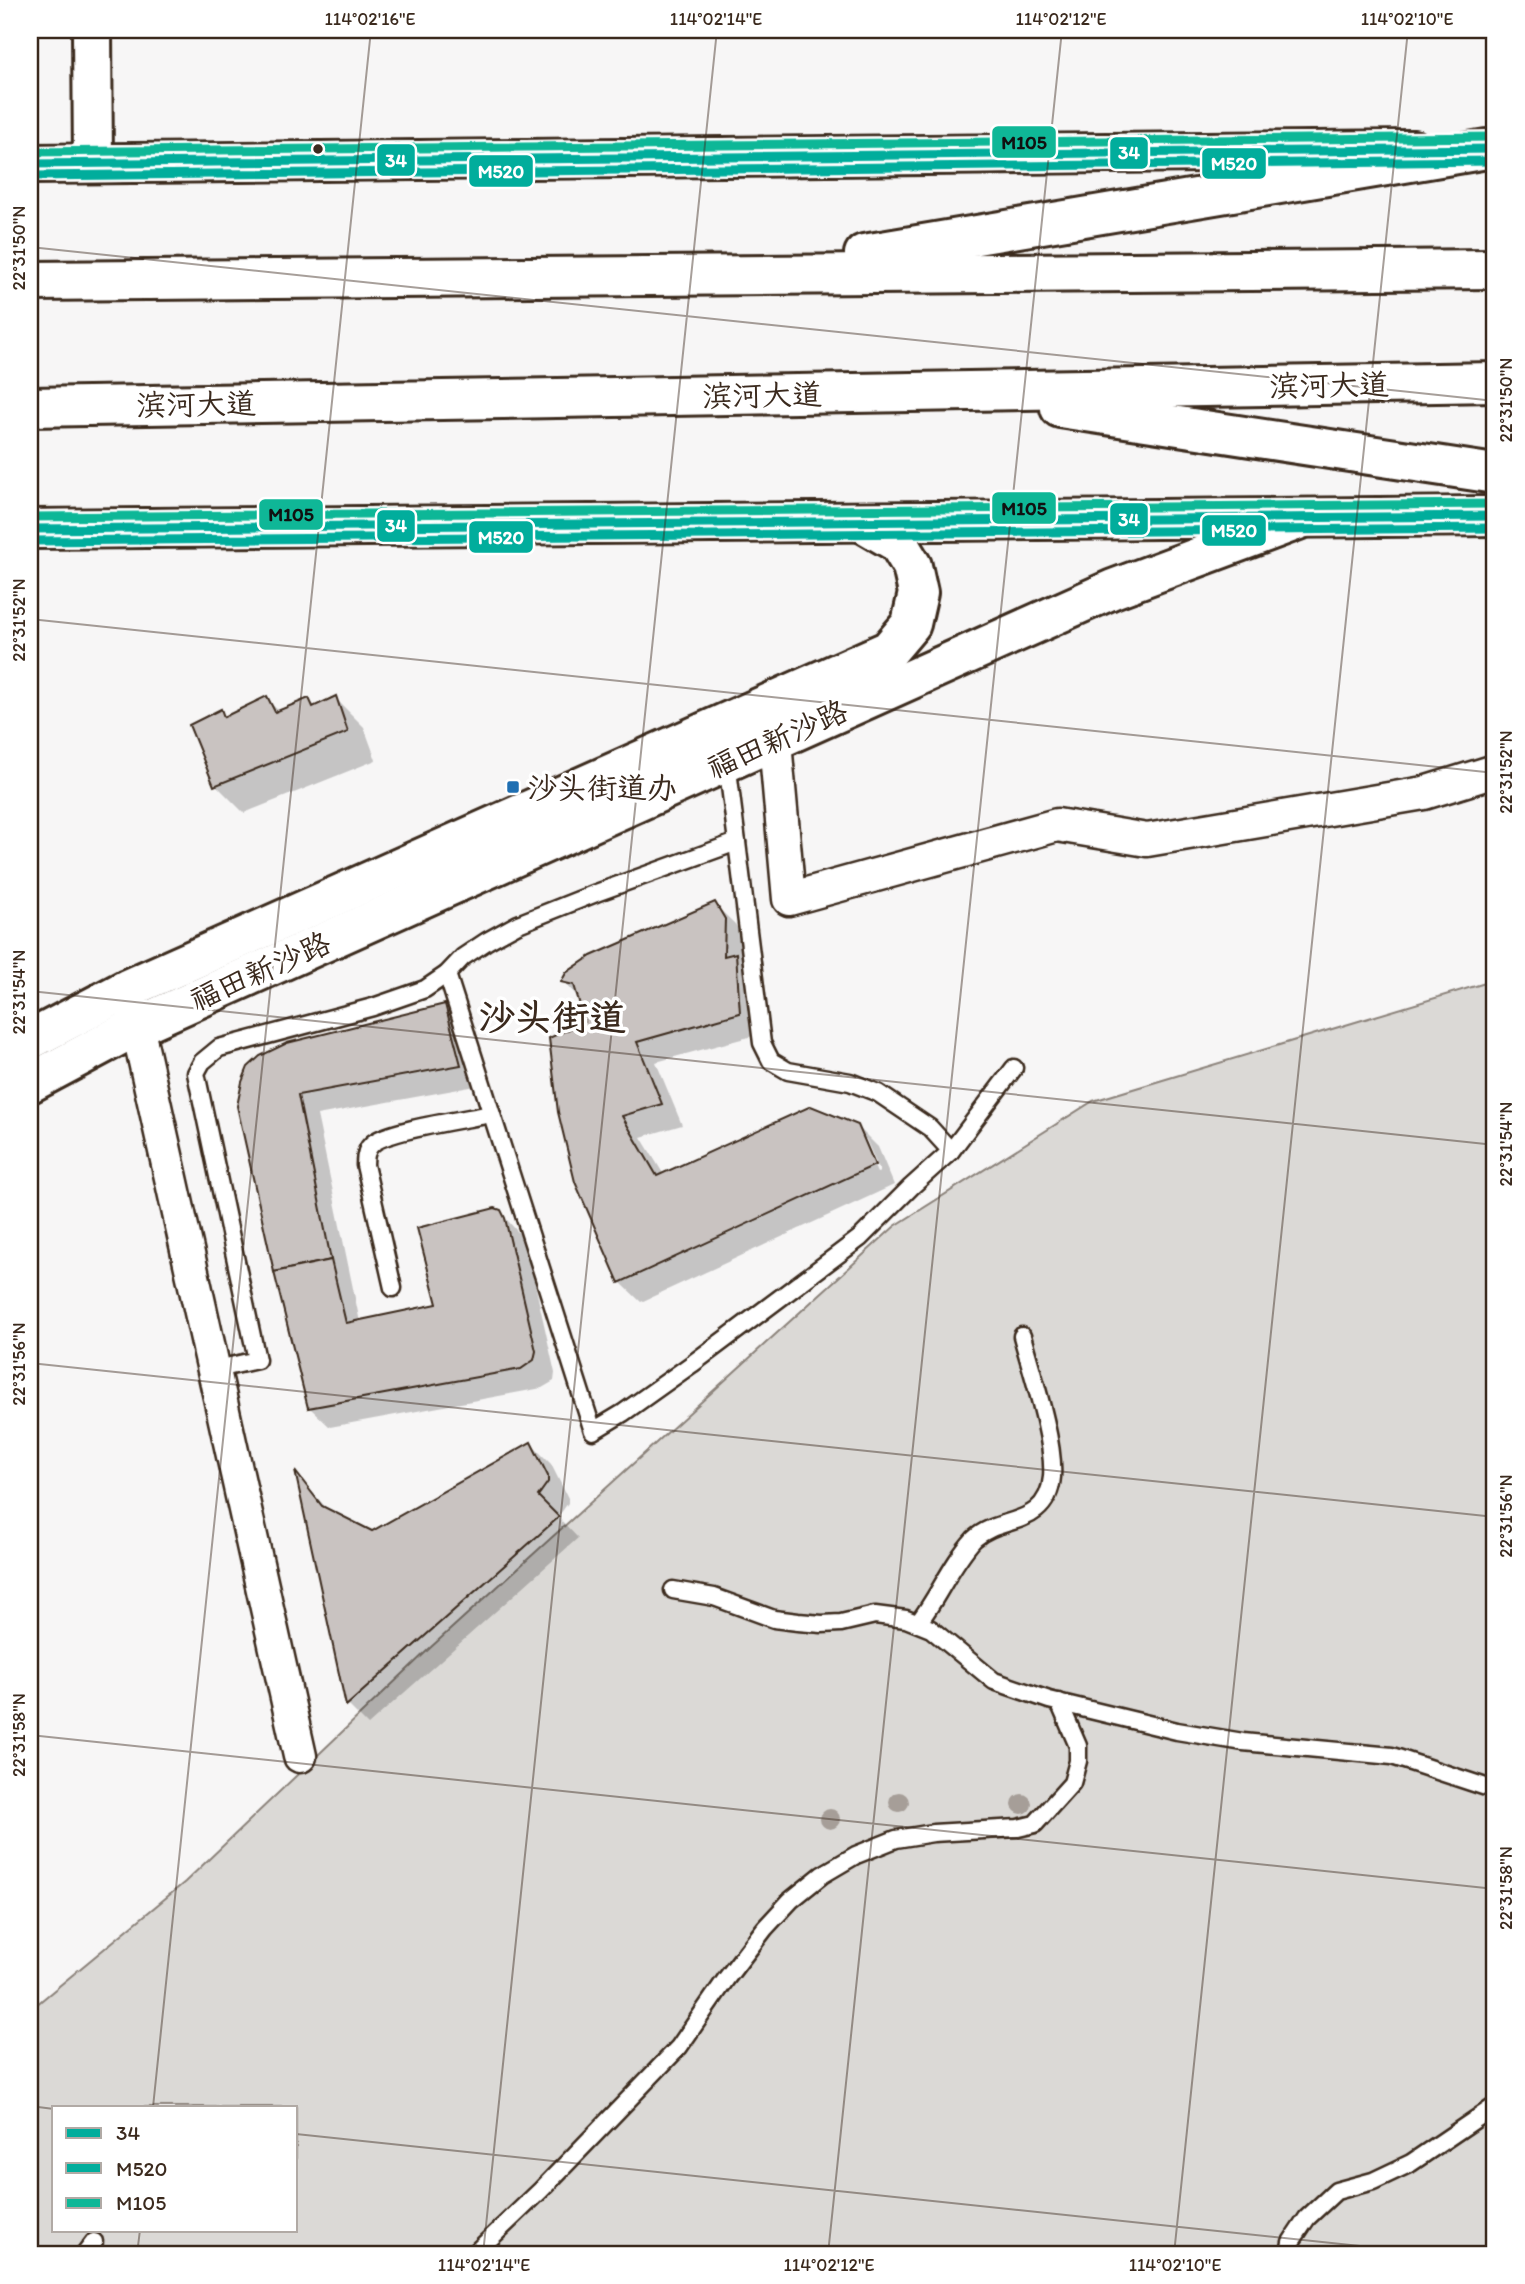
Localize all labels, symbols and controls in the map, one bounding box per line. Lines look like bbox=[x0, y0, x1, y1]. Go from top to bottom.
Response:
text: 114°02'16"E bbox=[324, 8, 416, 30]
text: 114°02'14"E bbox=[670, 8, 762, 30]
text: 114°02'12"E bbox=[1015, 8, 1107, 30]
text: 114°02'10"E bbox=[1361, 8, 1453, 30]
line badge: M105 bbox=[991, 125, 1057, 159]
text: M105 bbox=[1001, 131, 1047, 154]
line badge: 34 bbox=[1109, 136, 1149, 170]
text: 34 bbox=[1118, 141, 1140, 164]
unlabelled marker bbox=[311, 142, 325, 156]
line badge: 34 bbox=[376, 143, 416, 177]
line badge: M520 bbox=[1201, 147, 1267, 180]
text: 34 bbox=[385, 149, 407, 172]
text: M520 bbox=[1211, 152, 1258, 175]
line badge: M520 bbox=[468, 154, 534, 188]
text: M520 bbox=[478, 160, 525, 183]
text: 22°31'50"N bbox=[8, 205, 30, 291]
text: 22°31'50"N bbox=[1495, 357, 1517, 443]
street label: 滨河大道 bbox=[1269, 365, 1389, 405]
street label: 滨河大道 bbox=[702, 375, 822, 415]
street label: 滨河大道 bbox=[136, 384, 256, 424]
line badge: M105 bbox=[991, 491, 1057, 525]
text: M105 bbox=[1001, 497, 1047, 520]
line badge: M105 bbox=[258, 498, 324, 531]
line badge: 34 bbox=[1109, 502, 1149, 536]
text: M105 bbox=[268, 503, 314, 526]
text: 34 bbox=[1118, 508, 1140, 531]
line badge: 34 bbox=[376, 509, 416, 543]
text: 34 bbox=[385, 514, 407, 537]
line badge: M520 bbox=[1201, 514, 1267, 547]
text: M520 bbox=[1211, 519, 1258, 542]
line badge: M520 bbox=[468, 520, 534, 554]
text: M520 bbox=[478, 526, 525, 549]
text: 22°31'52"N bbox=[8, 578, 30, 662]
street label: 福田新沙路 bbox=[701, 692, 853, 786]
text: 22°31'52"N bbox=[1495, 730, 1517, 814]
place label: 沙头街道办 bbox=[527, 769, 677, 806]
marker: 沙头街道办 bbox=[505, 779, 521, 795]
street label: 福田新沙路 bbox=[184, 924, 336, 1018]
text: 22°31'54"N bbox=[8, 950, 30, 1034]
district label: 沙头街道 bbox=[478, 995, 626, 1039]
text: 22°31'54"N bbox=[1495, 1102, 1517, 1186]
text: 22°31'56"N bbox=[8, 1322, 30, 1406]
text: 22°31'56"N bbox=[1495, 1474, 1517, 1558]
text: 22°31'58"N bbox=[8, 1693, 30, 1777]
text: 22°31'58"N bbox=[1495, 1846, 1517, 1930]
legend bbox=[52, 2106, 298, 2232]
text: 34 bbox=[116, 2120, 140, 2145]
text: M520 bbox=[116, 2156, 168, 2181]
text: M105 bbox=[116, 2190, 166, 2215]
text: 114°02'14"E bbox=[438, 2254, 530, 2276]
text: 114°02'12"E bbox=[783, 2254, 875, 2276]
text: 114°02'10"E bbox=[1129, 2254, 1221, 2276]

